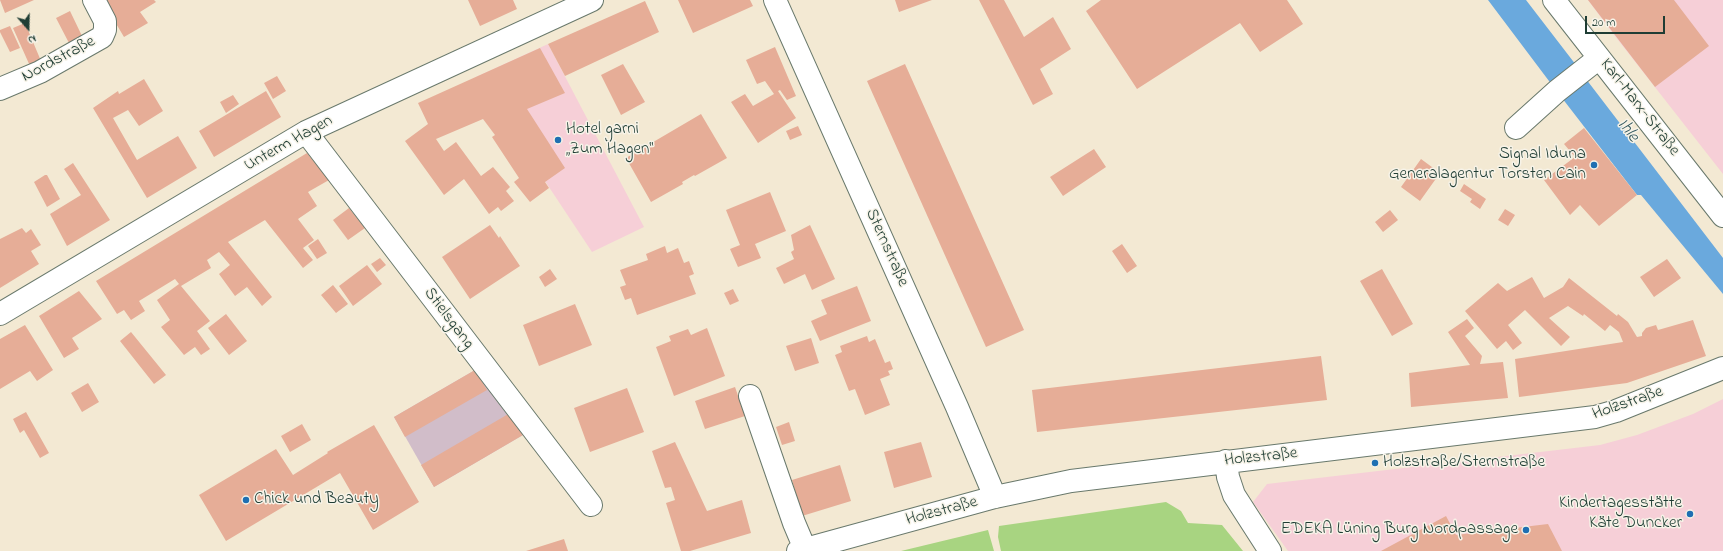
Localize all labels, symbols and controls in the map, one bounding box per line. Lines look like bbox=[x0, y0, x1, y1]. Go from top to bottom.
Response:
north arrow bbox=[8, 8, 48, 48]
scale bar bbox=[1587, 8, 1667, 34]
text: 20 m bbox=[1592, 14, 1615, 32]
street label: Nordstraße bbox=[19, 32, 99, 88]
street label: Karl-Marx-Straße bbox=[1595, 55, 1683, 161]
street label: Unterm Hagen bbox=[241, 111, 337, 177]
water label: Ihle bbox=[1611, 115, 1643, 147]
place label: Hotel garni „Zum Hagen“ bbox=[566, 120, 653, 160]
marker: Hotel garni „Zum Hagen“ bbox=[553, 135, 563, 145]
place label: Signal Iduna Generalagentur Torsten Cain bbox=[1389, 145, 1586, 185]
marker: Signal Iduna Generalagentur Torsten Cain bbox=[1589, 160, 1599, 170]
street label: Sternstraße bbox=[860, 206, 912, 290]
street label: Stielsgang bbox=[418, 284, 478, 354]
street label: Holzstraße bbox=[1590, 382, 1666, 426]
street label: Holzstraße bbox=[1223, 444, 1299, 472]
place label: Holzstraße/Sternstraße bbox=[1383, 453, 1545, 473]
marker: Holzstraße/Sternstraße bbox=[1370, 458, 1380, 468]
place label: Chick und Beauty bbox=[254, 490, 379, 510]
street label: Holzstraße bbox=[904, 493, 980, 531]
place label: Kindertagesstätte Käte Duncker bbox=[1559, 494, 1682, 534]
marker: Chick und Beauty bbox=[241, 495, 251, 505]
marker: Kindertagesstätte Käte Duncker bbox=[1685, 509, 1695, 519]
place label: EDEKA Lüning Burg Nordpassage bbox=[1281, 520, 1518, 540]
marker: EDEKA Lüning Burg Nordpassage bbox=[1521, 525, 1531, 535]

